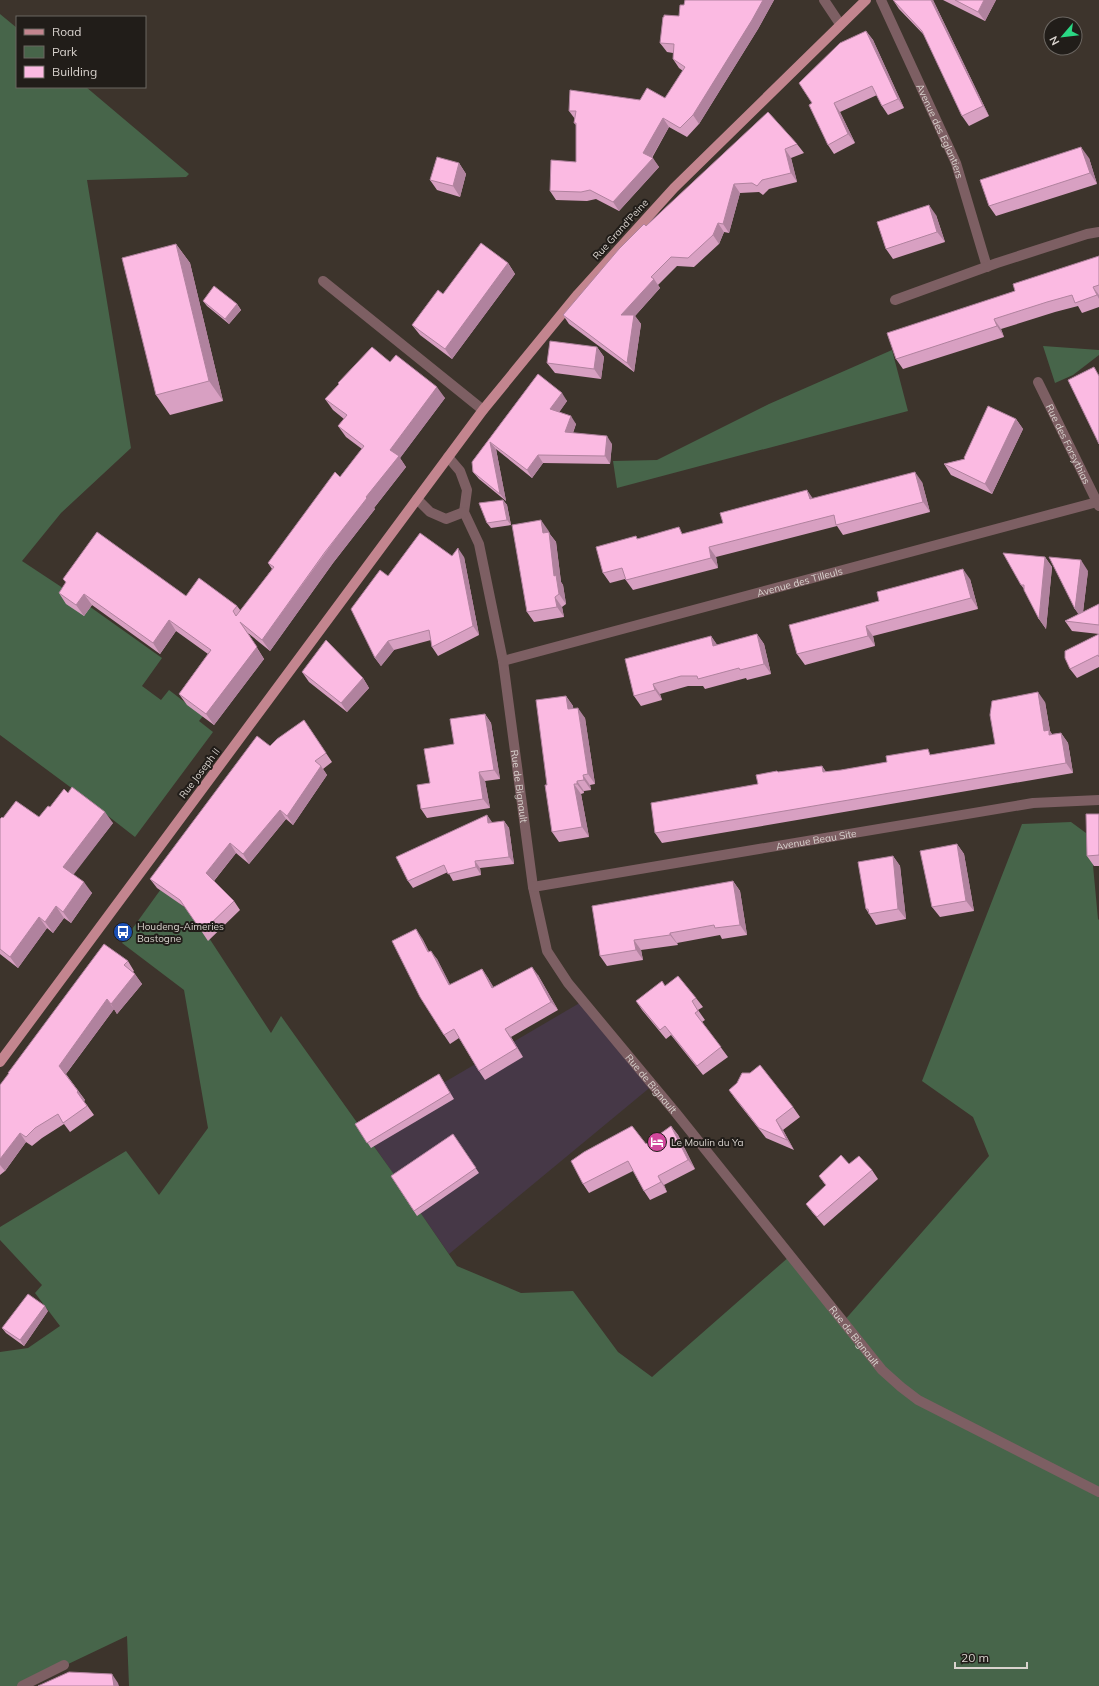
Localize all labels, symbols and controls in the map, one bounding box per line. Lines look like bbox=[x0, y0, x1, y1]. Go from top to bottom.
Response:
legend bbox=[16, 16, 146, 88]
north arrow bbox=[1043, 16, 1083, 56]
text: Road bbox=[52, 24, 81, 39]
text: N bbox=[1046, 34, 1062, 48]
text: Park bbox=[52, 44, 78, 59]
text: Building bbox=[52, 64, 97, 79]
street label: Avenue des Eglantiers bbox=[913, 82, 966, 180]
street label: Rue Grand'Peine bbox=[590, 196, 651, 262]
street label: Rue des Forsythias bbox=[1043, 402, 1093, 486]
street label: Avenue des Tilleuls bbox=[755, 564, 844, 600]
street label: Rue Joseph II bbox=[176, 746, 223, 801]
street label: Rue de Bignault bbox=[508, 749, 530, 824]
street label: Avenue Beau Site bbox=[775, 827, 857, 853]
place label: Houdeng-Aimeries Bastogne bbox=[137, 920, 224, 945]
bus stop icon: Houdeng-Aimeries Bastogne bbox=[112, 921, 134, 943]
street label: Rue de Bignault bbox=[623, 1051, 680, 1117]
hotel icon: Le Moulin du Ya bbox=[646, 1131, 668, 1153]
place label: Le Moulin du Ya bbox=[671, 1136, 743, 1149]
street label: Rue de Bignault bbox=[826, 1303, 883, 1369]
scale bar bbox=[955, 1644, 1027, 1670]
text: 20 m bbox=[961, 1650, 989, 1665]

